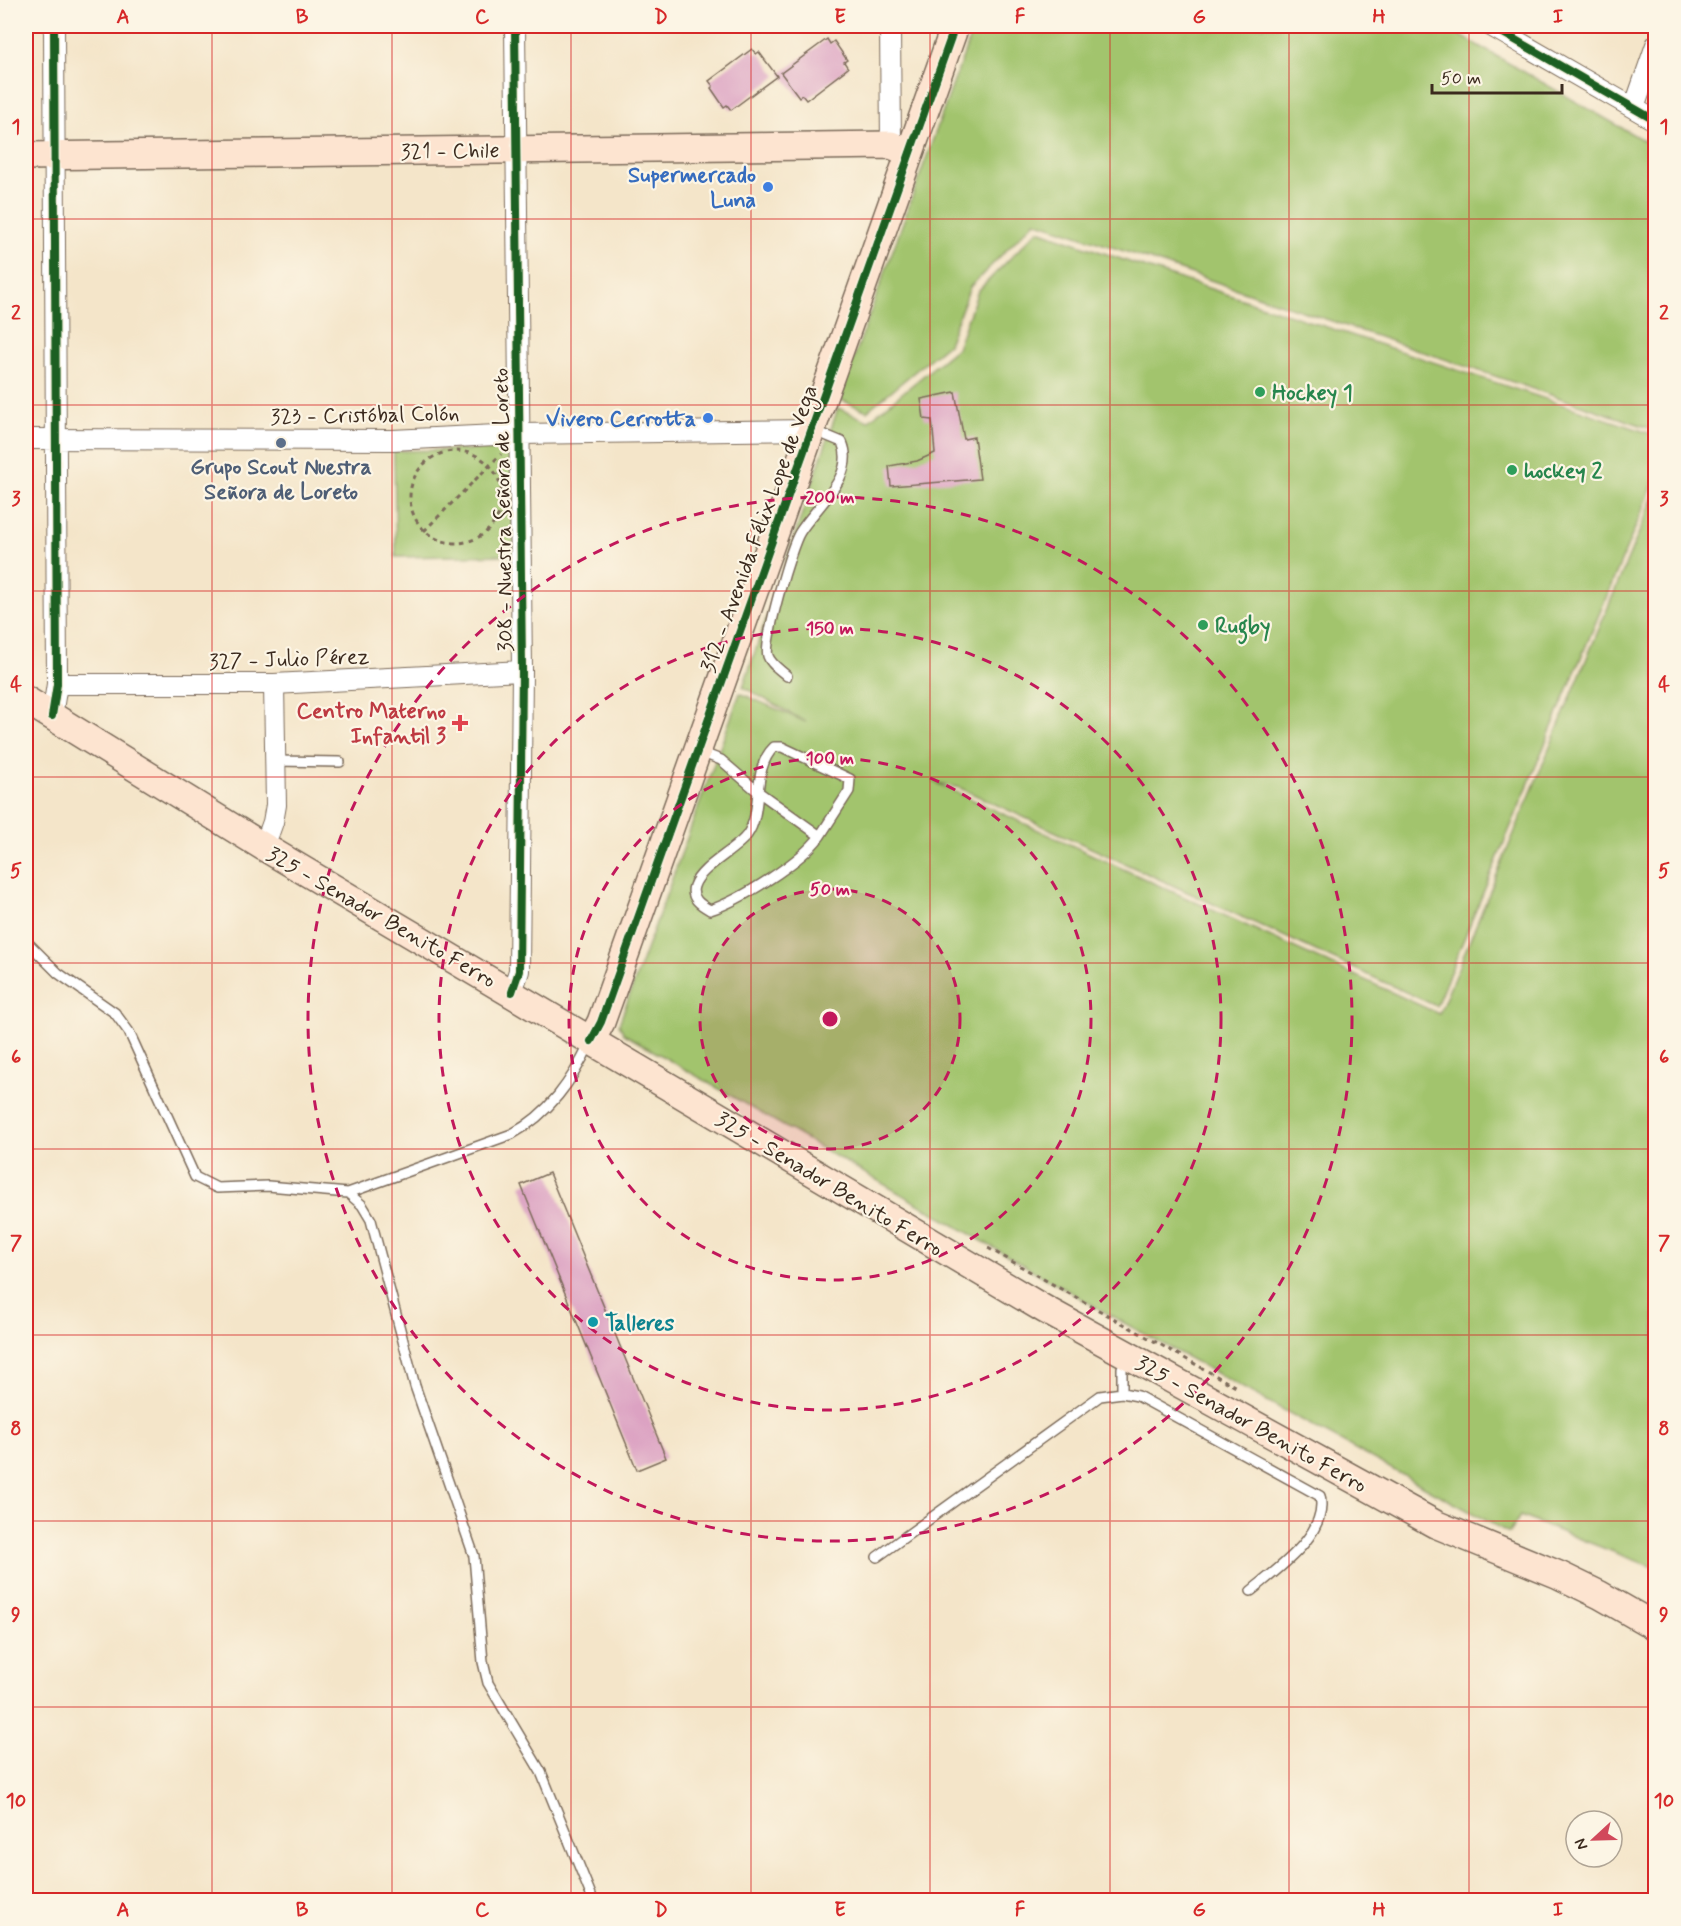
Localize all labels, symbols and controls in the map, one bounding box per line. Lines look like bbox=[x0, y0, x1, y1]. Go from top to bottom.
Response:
text: A bbox=[116, 4, 130, 31]
text: B bbox=[296, 4, 309, 31]
text: C bbox=[475, 4, 490, 31]
text: D bbox=[654, 4, 668, 31]
text: E bbox=[834, 4, 846, 31]
text: F bbox=[1015, 4, 1026, 31]
text: G bbox=[1192, 4, 1206, 31]
text: H bbox=[1372, 4, 1386, 31]
text: I bbox=[1553, 4, 1563, 31]
scale bar bbox=[1432, 57, 1562, 95]
text: 50 m bbox=[1441, 67, 1481, 91]
text: 1 bbox=[12, 114, 20, 141]
text: 1 bbox=[1660, 114, 1668, 141]
street label: 321 - Chile bbox=[400, 137, 500, 167]
place label: Supermercado Luna bbox=[628, 162, 756, 215]
marker: Supermercado Luna bbox=[761, 180, 775, 194]
text: 2 bbox=[11, 300, 21, 327]
text: 2 bbox=[1659, 300, 1669, 327]
street label: 308 - Nuestra Señora de Loreto bbox=[488, 368, 520, 652]
place label: Hockey 1 bbox=[1272, 380, 1353, 409]
street label: 312 - Avenida Félix Lope de Vega bbox=[695, 381, 828, 677]
marker: Hockey 1 bbox=[1253, 385, 1267, 399]
street label: 323 - Cristóbal Colón bbox=[270, 400, 460, 432]
place label: Vivero Cerrotta bbox=[546, 406, 696, 434]
marker: Vivero Cerrotta bbox=[701, 411, 715, 425]
marker: Grupo Scout Nuestra Señora de Loreto bbox=[274, 436, 288, 450]
place label: Grupo Scout Nuestra Señora de Loreto bbox=[190, 454, 372, 507]
place label: hockey 2 bbox=[1524, 458, 1603, 486]
marker: hockey 2 bbox=[1505, 463, 1519, 477]
text: 3 bbox=[11, 486, 21, 513]
text: 200 m bbox=[805, 486, 855, 510]
text: 3 bbox=[1659, 486, 1669, 513]
place label: Rugby bbox=[1215, 613, 1270, 645]
text: 150 m bbox=[806, 617, 854, 641]
marker: Rugby bbox=[1196, 618, 1210, 632]
street label: 327 - Julio Pérez bbox=[208, 643, 370, 677]
text: 4 bbox=[10, 672, 22, 699]
text: 4 bbox=[1658, 672, 1670, 699]
place label: Centro Materno Infantil 3 bbox=[296, 698, 447, 751]
marker: Centro Materno Infantil 3 bbox=[451, 714, 469, 732]
text: 100 m bbox=[806, 747, 854, 771]
street label: 325 - Senador Benito Ferro bbox=[261, 841, 501, 995]
text: 5 bbox=[10, 858, 22, 885]
text: 5 bbox=[1658, 858, 1670, 885]
text: 50 m bbox=[810, 878, 850, 902]
centre of rings bbox=[820, 1009, 840, 1029]
text: 6 bbox=[11, 1044, 21, 1071]
text: 6 bbox=[1659, 1044, 1669, 1071]
street label: 325 - Senador Benito Ferro bbox=[710, 1106, 948, 1264]
text: 7 bbox=[10, 1230, 22, 1257]
text: 7 bbox=[1658, 1230, 1670, 1257]
place label: Talleres bbox=[605, 1310, 675, 1338]
marker: Talleres bbox=[586, 1315, 600, 1329]
street label: 325 - Senador Benito Ferro bbox=[1130, 1349, 1372, 1500]
text: 8 bbox=[10, 1416, 22, 1443]
text: 8 bbox=[1658, 1416, 1670, 1443]
text: 9 bbox=[11, 1602, 21, 1629]
text: 9 bbox=[1659, 1602, 1669, 1629]
text: 10 bbox=[6, 1788, 26, 1815]
text: 10 bbox=[1654, 1788, 1674, 1815]
north arrow bbox=[1564, 1809, 1624, 1869]
text: N bbox=[1570, 1835, 1593, 1853]
text: A bbox=[116, 1897, 130, 1924]
text: B bbox=[296, 1897, 309, 1924]
text: C bbox=[475, 1897, 490, 1924]
text: D bbox=[654, 1897, 668, 1924]
text: E bbox=[834, 1897, 846, 1924]
text: F bbox=[1015, 1897, 1026, 1924]
text: G bbox=[1192, 1897, 1206, 1924]
text: H bbox=[1372, 1897, 1386, 1924]
text: I bbox=[1553, 1897, 1563, 1924]

